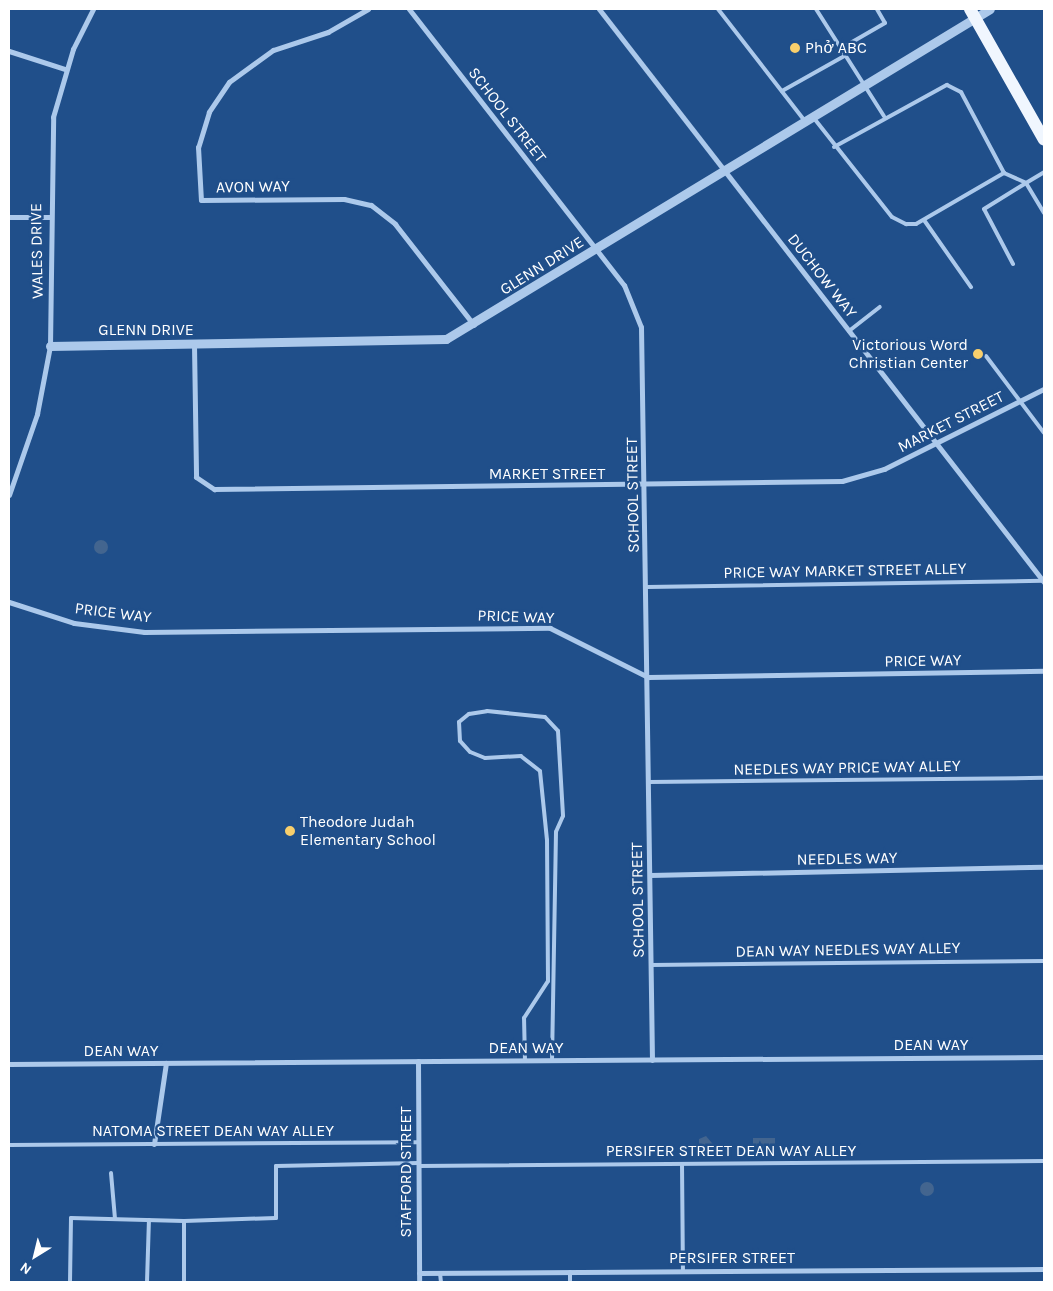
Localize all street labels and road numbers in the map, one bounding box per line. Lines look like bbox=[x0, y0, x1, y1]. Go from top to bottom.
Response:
street label: SCHOOL STREET bbox=[464, 64, 550, 166]
street label: AVON WAY bbox=[216, 177, 290, 197]
street label: WALES DRIVE bbox=[27, 203, 47, 299]
street label: DUCHOW WAY bbox=[783, 230, 861, 322]
street label: GLENN DRIVE bbox=[497, 233, 587, 299]
street label: GLENN DRIVE bbox=[98, 320, 194, 340]
street label: MARKET STREET bbox=[895, 387, 1007, 457]
street label: SCHOOL STREET bbox=[622, 437, 644, 553]
street label: MARKET STREET bbox=[489, 464, 605, 484]
street label: PRICE WAY MARKET STREET ALLEY bbox=[723, 559, 967, 583]
street label: PRICE WAY bbox=[74, 599, 152, 627]
street label: PRICE WAY bbox=[477, 606, 555, 628]
street label: PRICE WAY bbox=[884, 651, 962, 671]
street label: NEEDLES WAY PRICE WAY ALLEY bbox=[733, 756, 961, 780]
street label: SCHOOL STREET bbox=[627, 842, 649, 958]
street label: NEEDLES WAY bbox=[796, 849, 898, 869]
street label: DEAN WAY NEEDLES WAY ALLEY bbox=[735, 938, 961, 962]
street label: DEAN WAY bbox=[894, 1035, 968, 1055]
street label: DEAN WAY bbox=[489, 1038, 563, 1058]
street label: DEAN WAY bbox=[84, 1041, 158, 1061]
street label: STAFFORD STREET bbox=[396, 1107, 416, 1237]
street label: NATOMA STREET DEAN WAY ALLEY bbox=[92, 1121, 334, 1141]
street label: PERSIFER STREET DEAN WAY ALLEY bbox=[606, 1141, 856, 1161]
street label: PERSIFER STREET bbox=[669, 1248, 795, 1268]

